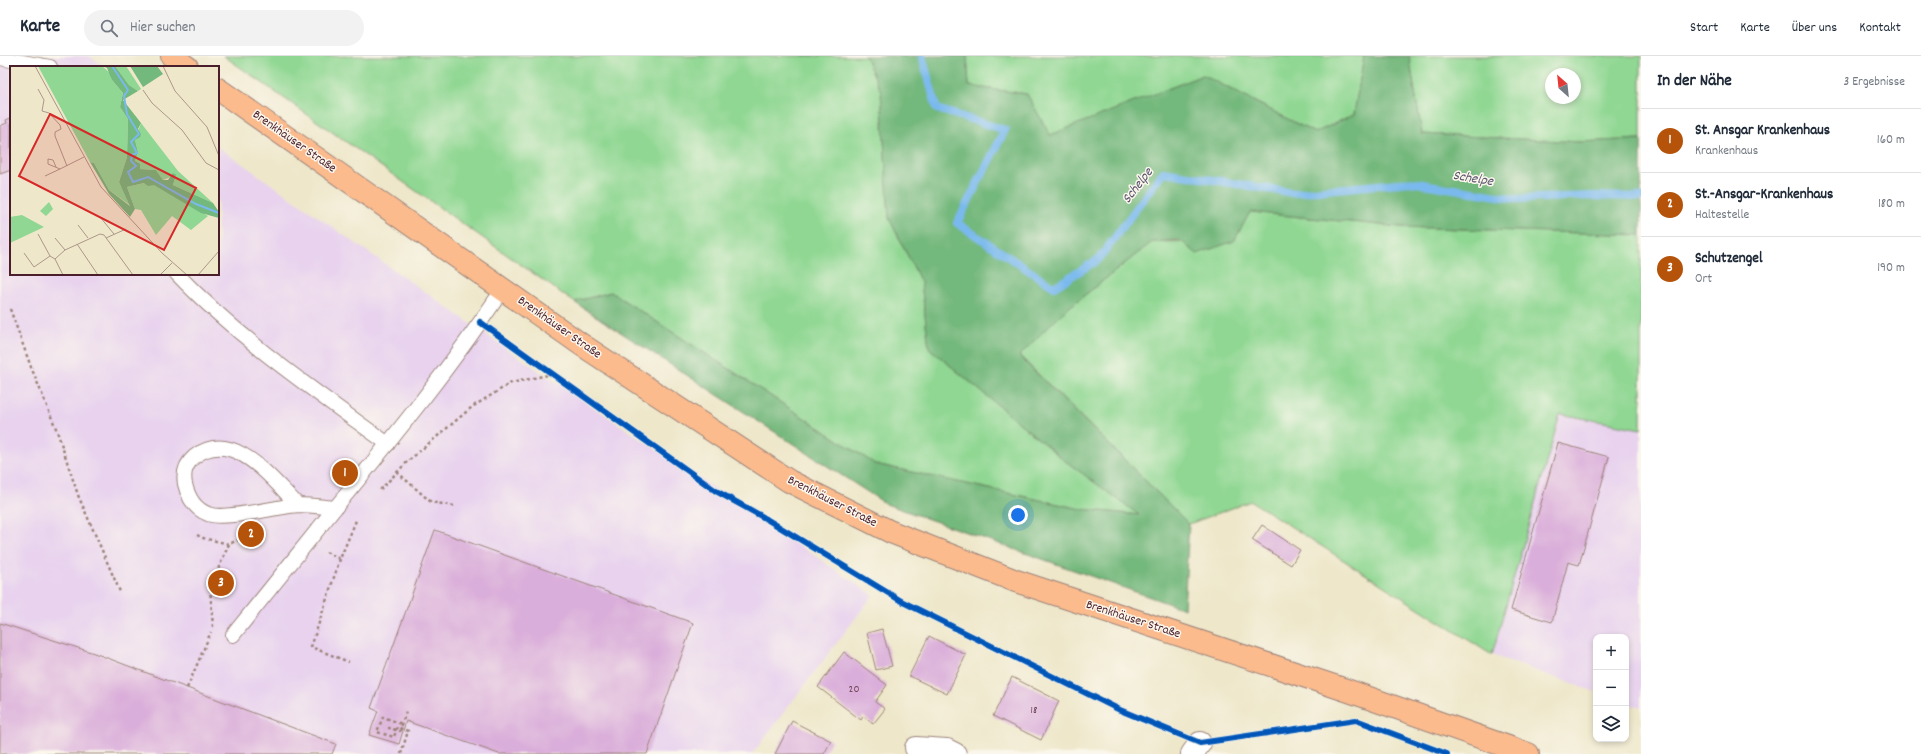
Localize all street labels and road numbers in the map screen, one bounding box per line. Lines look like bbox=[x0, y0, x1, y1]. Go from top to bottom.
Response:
street label: Brenkhäuser Straße bbox=[248, 106, 340, 178]
street label: Brenkhäuser Straße bbox=[513, 292, 605, 364]
street label: Brenkhäuser Straße bbox=[784, 471, 880, 533]
street label: Brenkhäuser Straße bbox=[1083, 596, 1183, 644]

